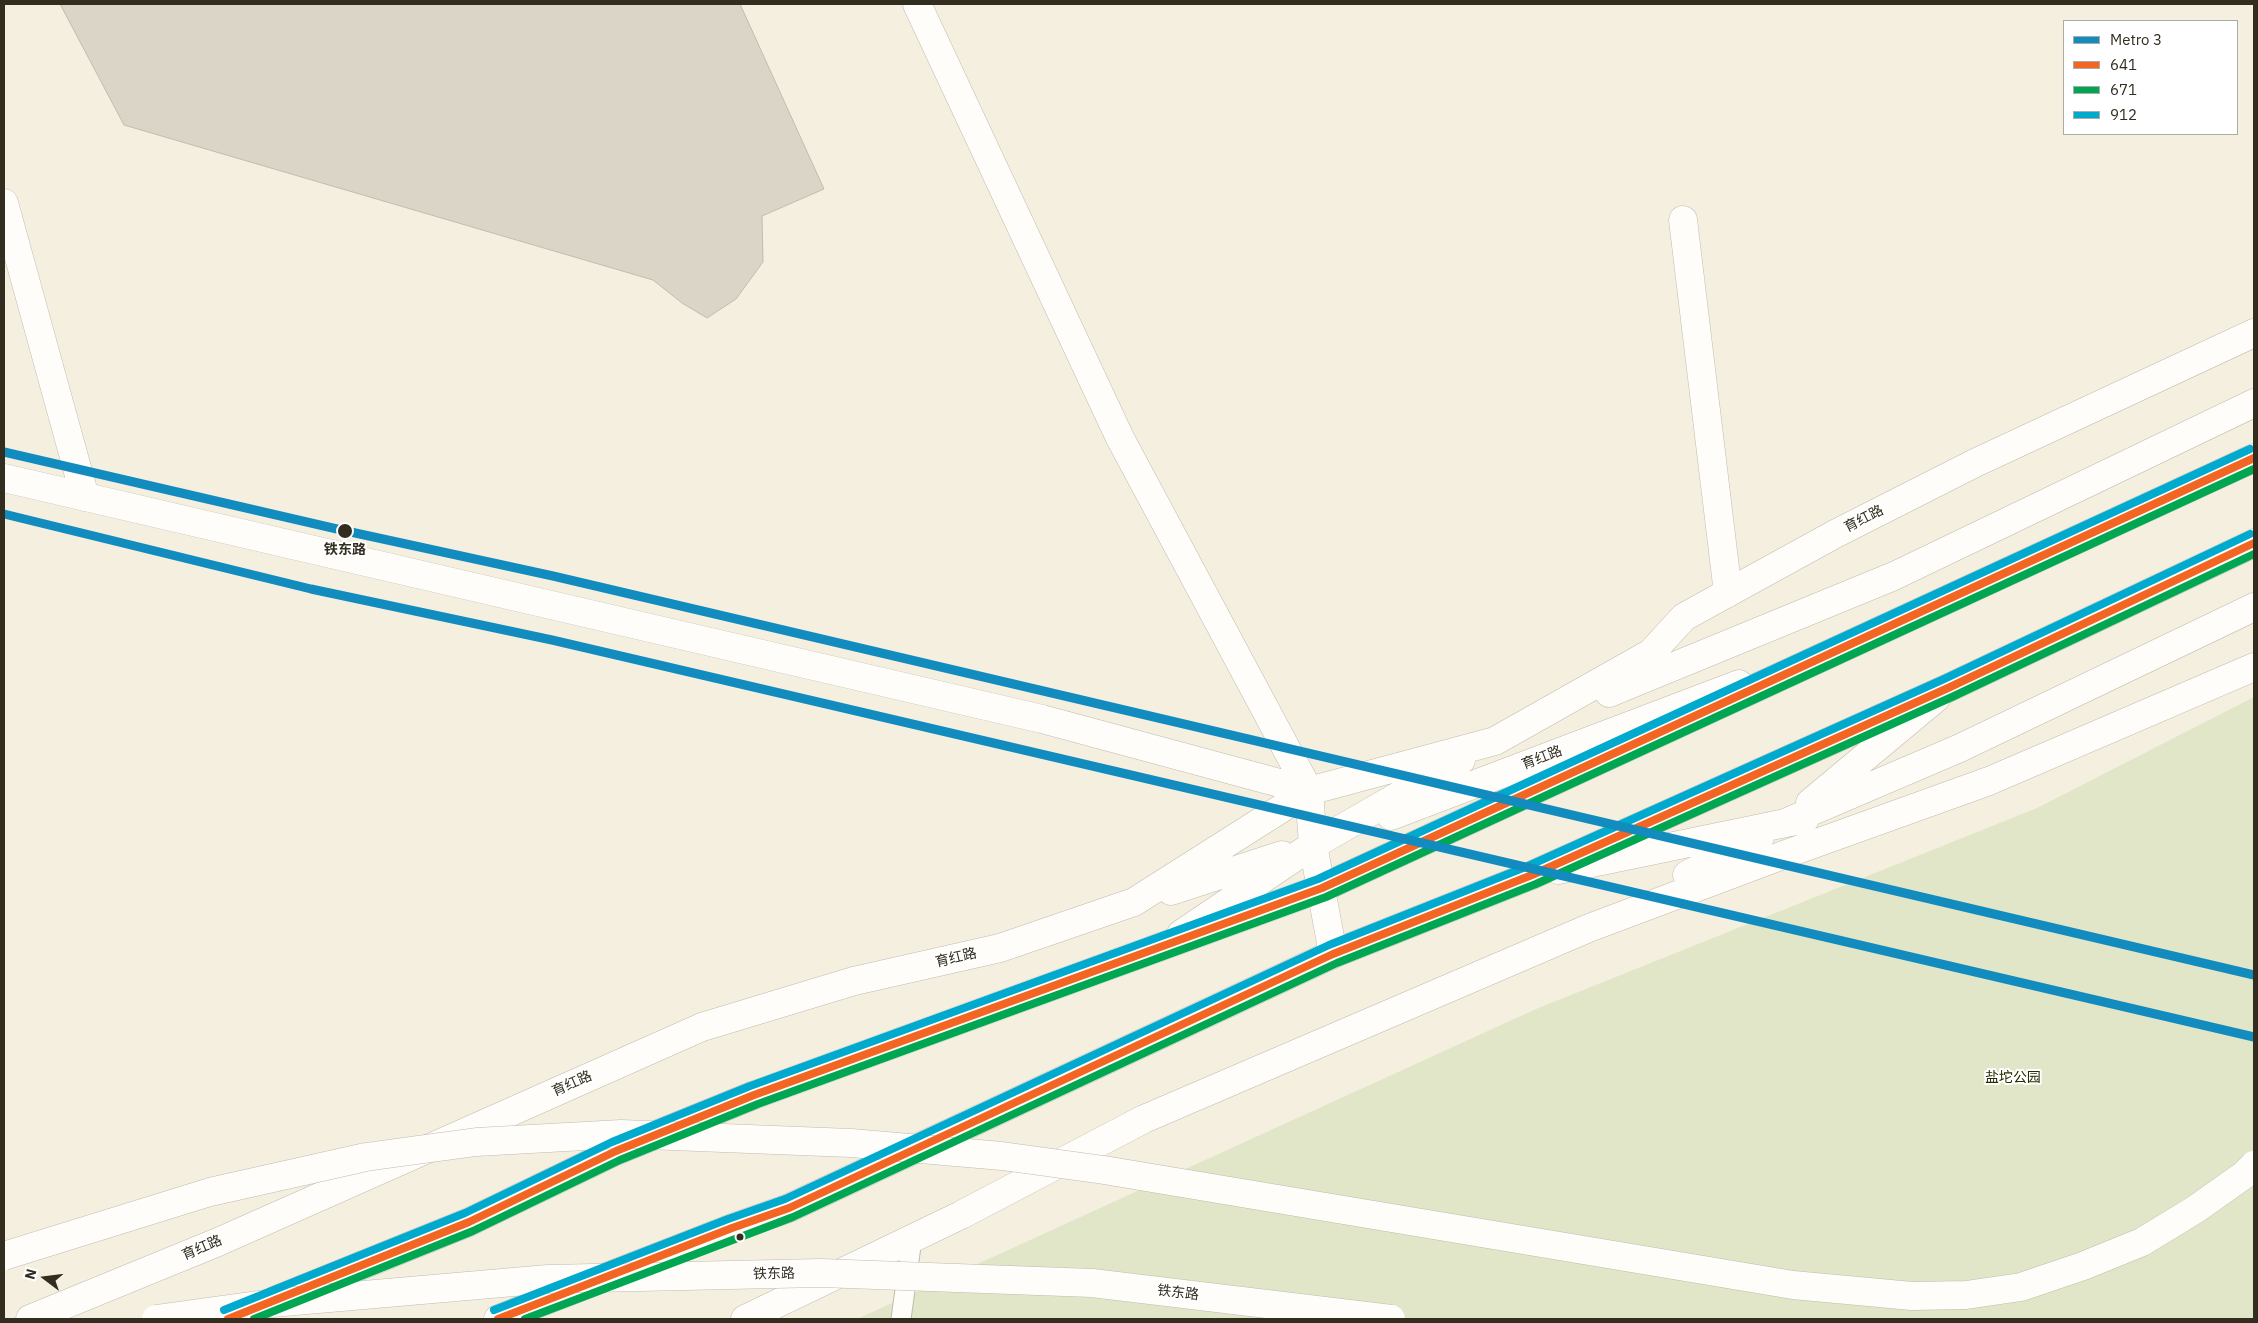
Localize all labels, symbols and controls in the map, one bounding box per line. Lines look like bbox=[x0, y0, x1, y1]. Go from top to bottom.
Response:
legend bbox=[2063, 20, 2238, 135]
text: Metro 3 bbox=[2110, 30, 2162, 49]
text: 641 bbox=[2110, 55, 2137, 74]
text: 671 bbox=[2110, 80, 2137, 99]
text: 912 bbox=[2110, 105, 2137, 124]
street label: 育红路 bbox=[1841, 502, 1887, 536]
marker: 铁东路 bbox=[336, 522, 354, 540]
place label: 铁东路 bbox=[324, 542, 366, 558]
street label: 育红路 bbox=[1519, 743, 1565, 773]
street label: 育红路 bbox=[934, 945, 978, 971]
street label: 育红路 bbox=[549, 1068, 595, 1100]
park label: 盐坨公园 bbox=[1985, 1070, 2041, 1086]
street label: 育红路 bbox=[179, 1232, 225, 1264]
unlabelled marker bbox=[735, 1232, 745, 1242]
north arrow bbox=[20, 1253, 70, 1303]
street label: 铁东路 bbox=[753, 1265, 795, 1283]
text: N bbox=[21, 1267, 41, 1281]
street label: 铁东路 bbox=[1156, 1282, 1200, 1304]

